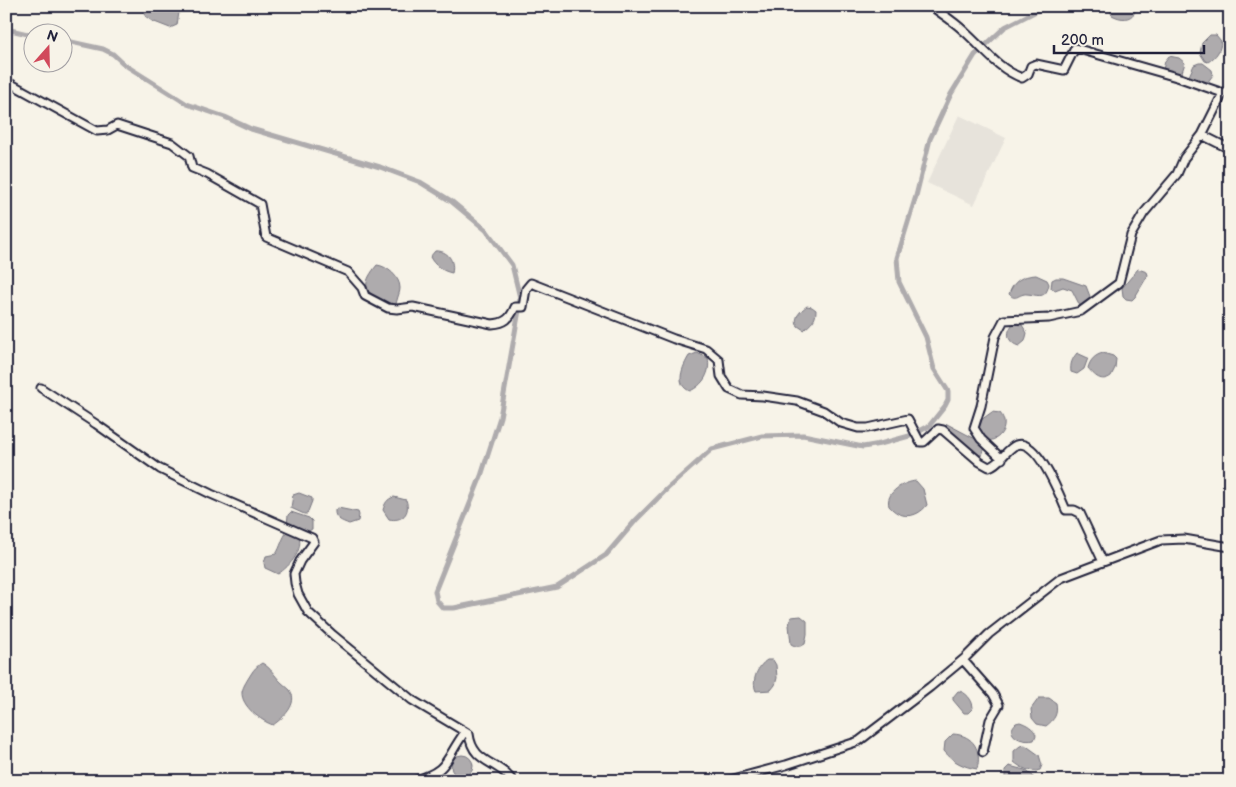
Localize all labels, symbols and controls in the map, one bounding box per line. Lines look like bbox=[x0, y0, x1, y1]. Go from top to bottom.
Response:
north arrow bbox=[22, 22, 72, 72]
scale bar bbox=[1054, 22, 1204, 54]
text: N bbox=[44, 26, 60, 46]
text: 200 m bbox=[1061, 31, 1104, 50]

